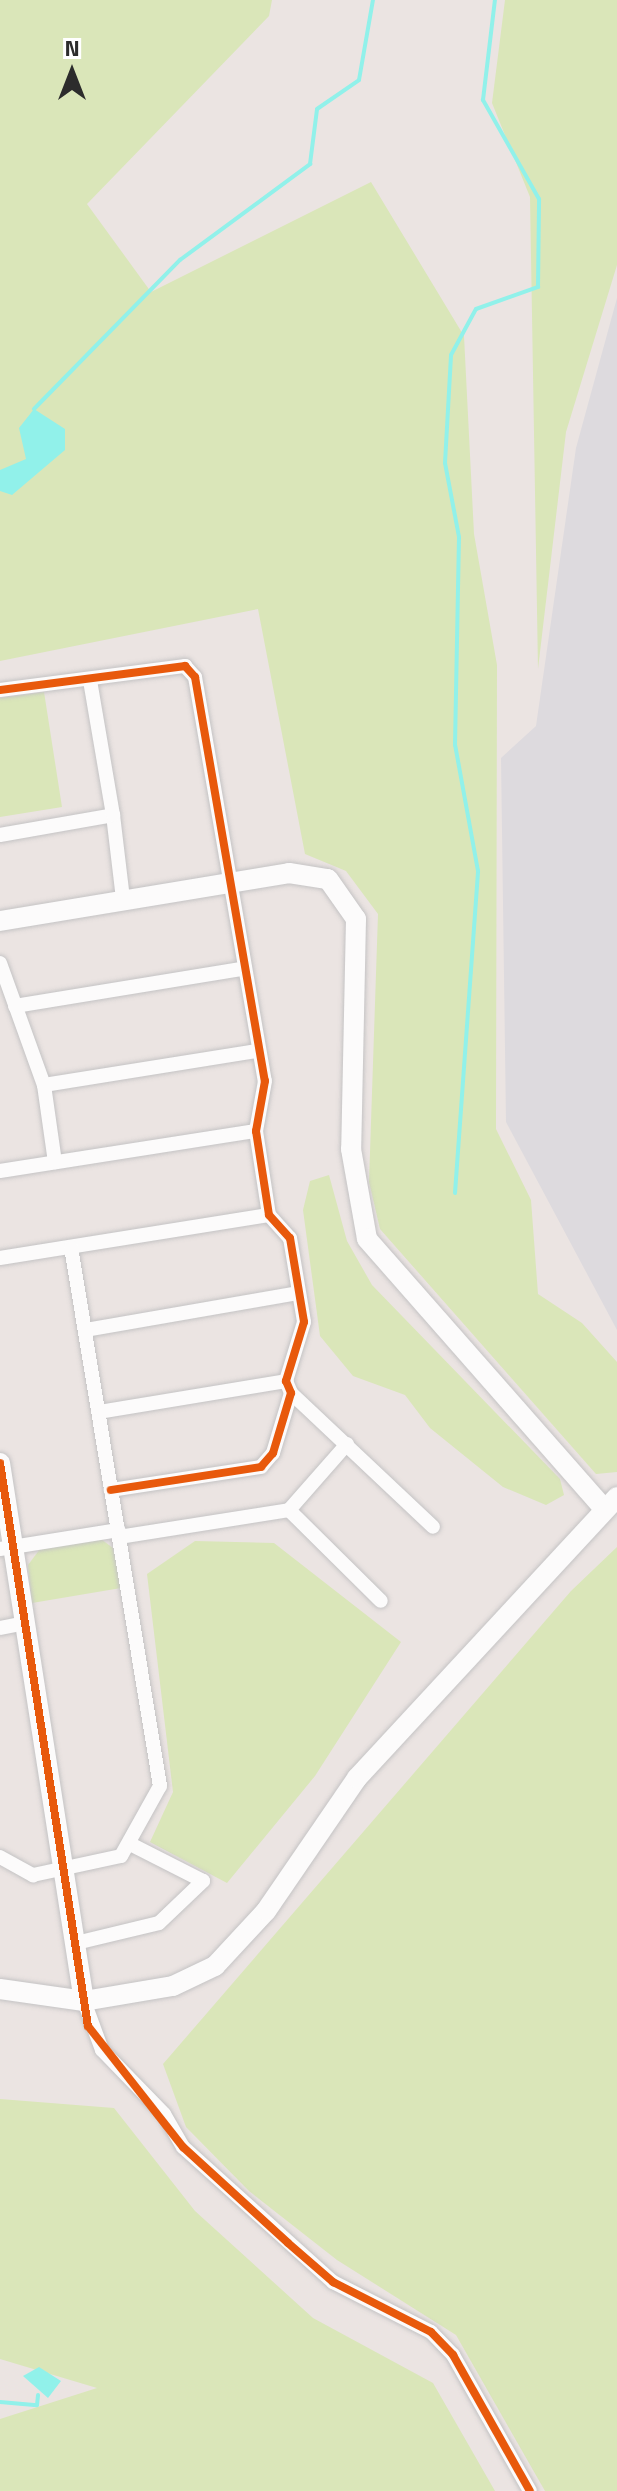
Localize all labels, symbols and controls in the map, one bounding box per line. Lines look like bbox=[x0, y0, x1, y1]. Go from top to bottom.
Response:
text: N bbox=[64, 31, 80, 65]
north arrow bbox=[32, 32, 112, 112]

